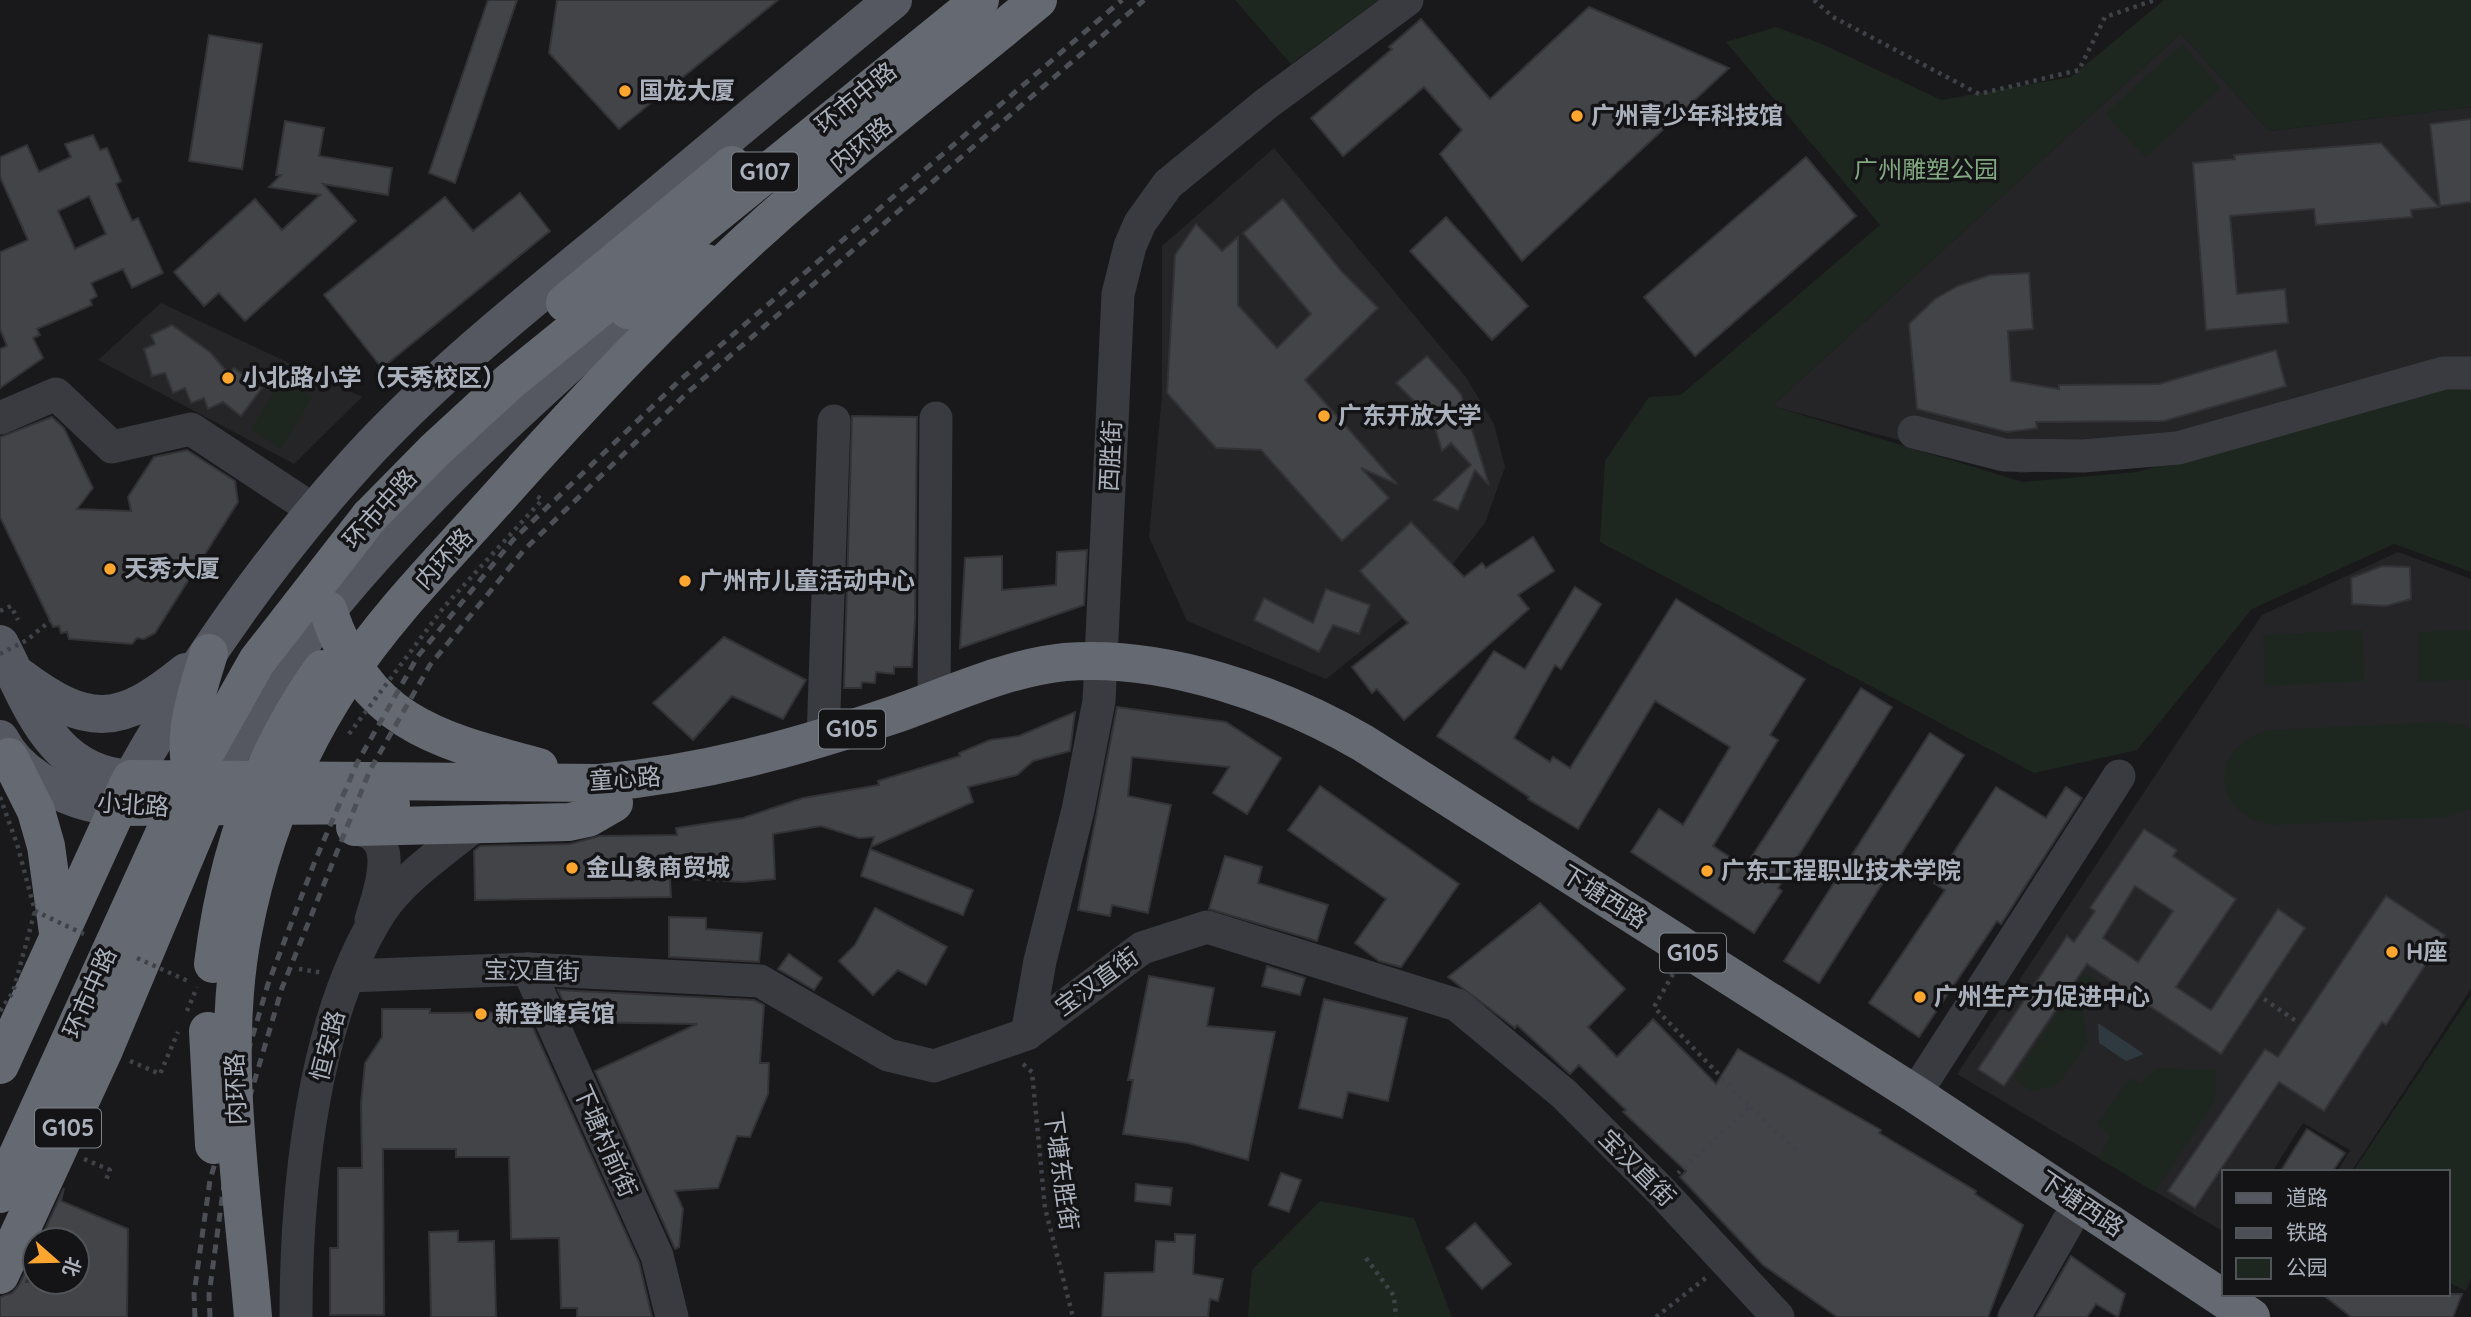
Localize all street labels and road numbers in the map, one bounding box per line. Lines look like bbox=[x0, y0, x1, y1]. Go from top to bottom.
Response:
street label: 环市中路 bbox=[809, 55, 902, 139]
street label: 内环路 bbox=[823, 110, 898, 179]
road number: G107 bbox=[732, 153, 798, 192]
street label: 西胜街 bbox=[1093, 419, 1127, 493]
street label: 环市中路 bbox=[336, 463, 423, 554]
street label: 内环路 bbox=[408, 522, 478, 595]
road number: G105 bbox=[819, 709, 885, 748]
street label: 童心路 bbox=[588, 761, 662, 795]
street label: 小北路 bbox=[96, 787, 170, 821]
street label: 下塘西路 bbox=[1556, 858, 1653, 934]
road number: G105 bbox=[1660, 934, 1726, 972]
street label: 宝汉直街 bbox=[1049, 941, 1144, 1022]
street label: 环市中路 bbox=[56, 943, 122, 1043]
street label: 宝汉直街 bbox=[484, 954, 580, 986]
street label: 恒安路 bbox=[304, 1007, 350, 1084]
street label: 内环路 bbox=[219, 1053, 251, 1126]
street label: 下塘村前街 bbox=[568, 1080, 644, 1202]
road number: G105 bbox=[35, 1108, 101, 1148]
street label: 下塘东胜街 bbox=[1039, 1109, 1085, 1232]
street label: 宝汉直街 bbox=[1593, 1123, 1682, 1212]
street label: 下塘西路 bbox=[2033, 1164, 2130, 1242]

